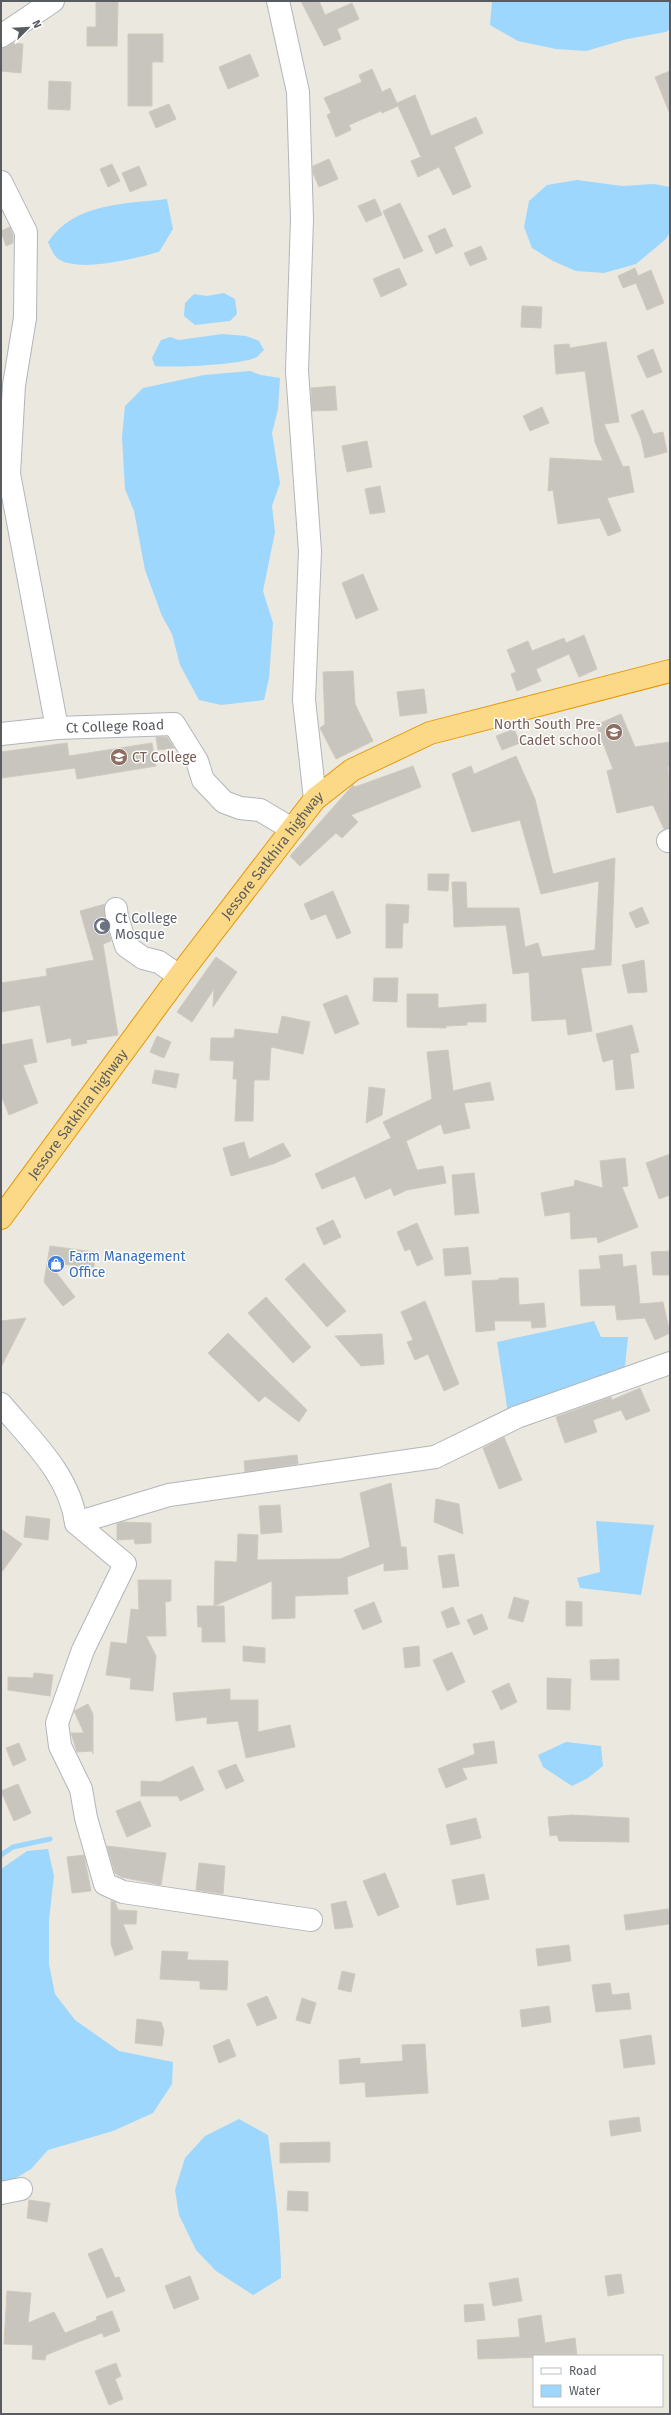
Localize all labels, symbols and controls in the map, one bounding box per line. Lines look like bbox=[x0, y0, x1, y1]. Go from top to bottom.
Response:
north arrow bbox=[8, 8, 48, 48]
text: N bbox=[29, 18, 44, 30]
street label: Ct College Road bbox=[65, 716, 164, 737]
place label: North South Pre- Cadet school bbox=[494, 716, 601, 749]
school or university icon: North South Pre- Cadet school bbox=[604, 722, 624, 742]
school or university icon: CT College bbox=[109, 747, 129, 767]
place label: CT College bbox=[132, 749, 197, 766]
street label: Jessore Satkhira highway bbox=[218, 788, 327, 923]
place label: Ct College Mosque bbox=[115, 910, 177, 943]
mosque icon: Ct College Mosque bbox=[92, 916, 112, 936]
street label: Jessore Satkhira highway bbox=[24, 1046, 131, 1183]
place label: Farm Management Office bbox=[69, 1248, 186, 1281]
shop icon: Farm Management Office bbox=[46, 1254, 66, 1274]
legend bbox=[533, 2355, 663, 2407]
text: Road bbox=[569, 2364, 597, 2378]
text: Water bbox=[569, 2384, 601, 2398]

